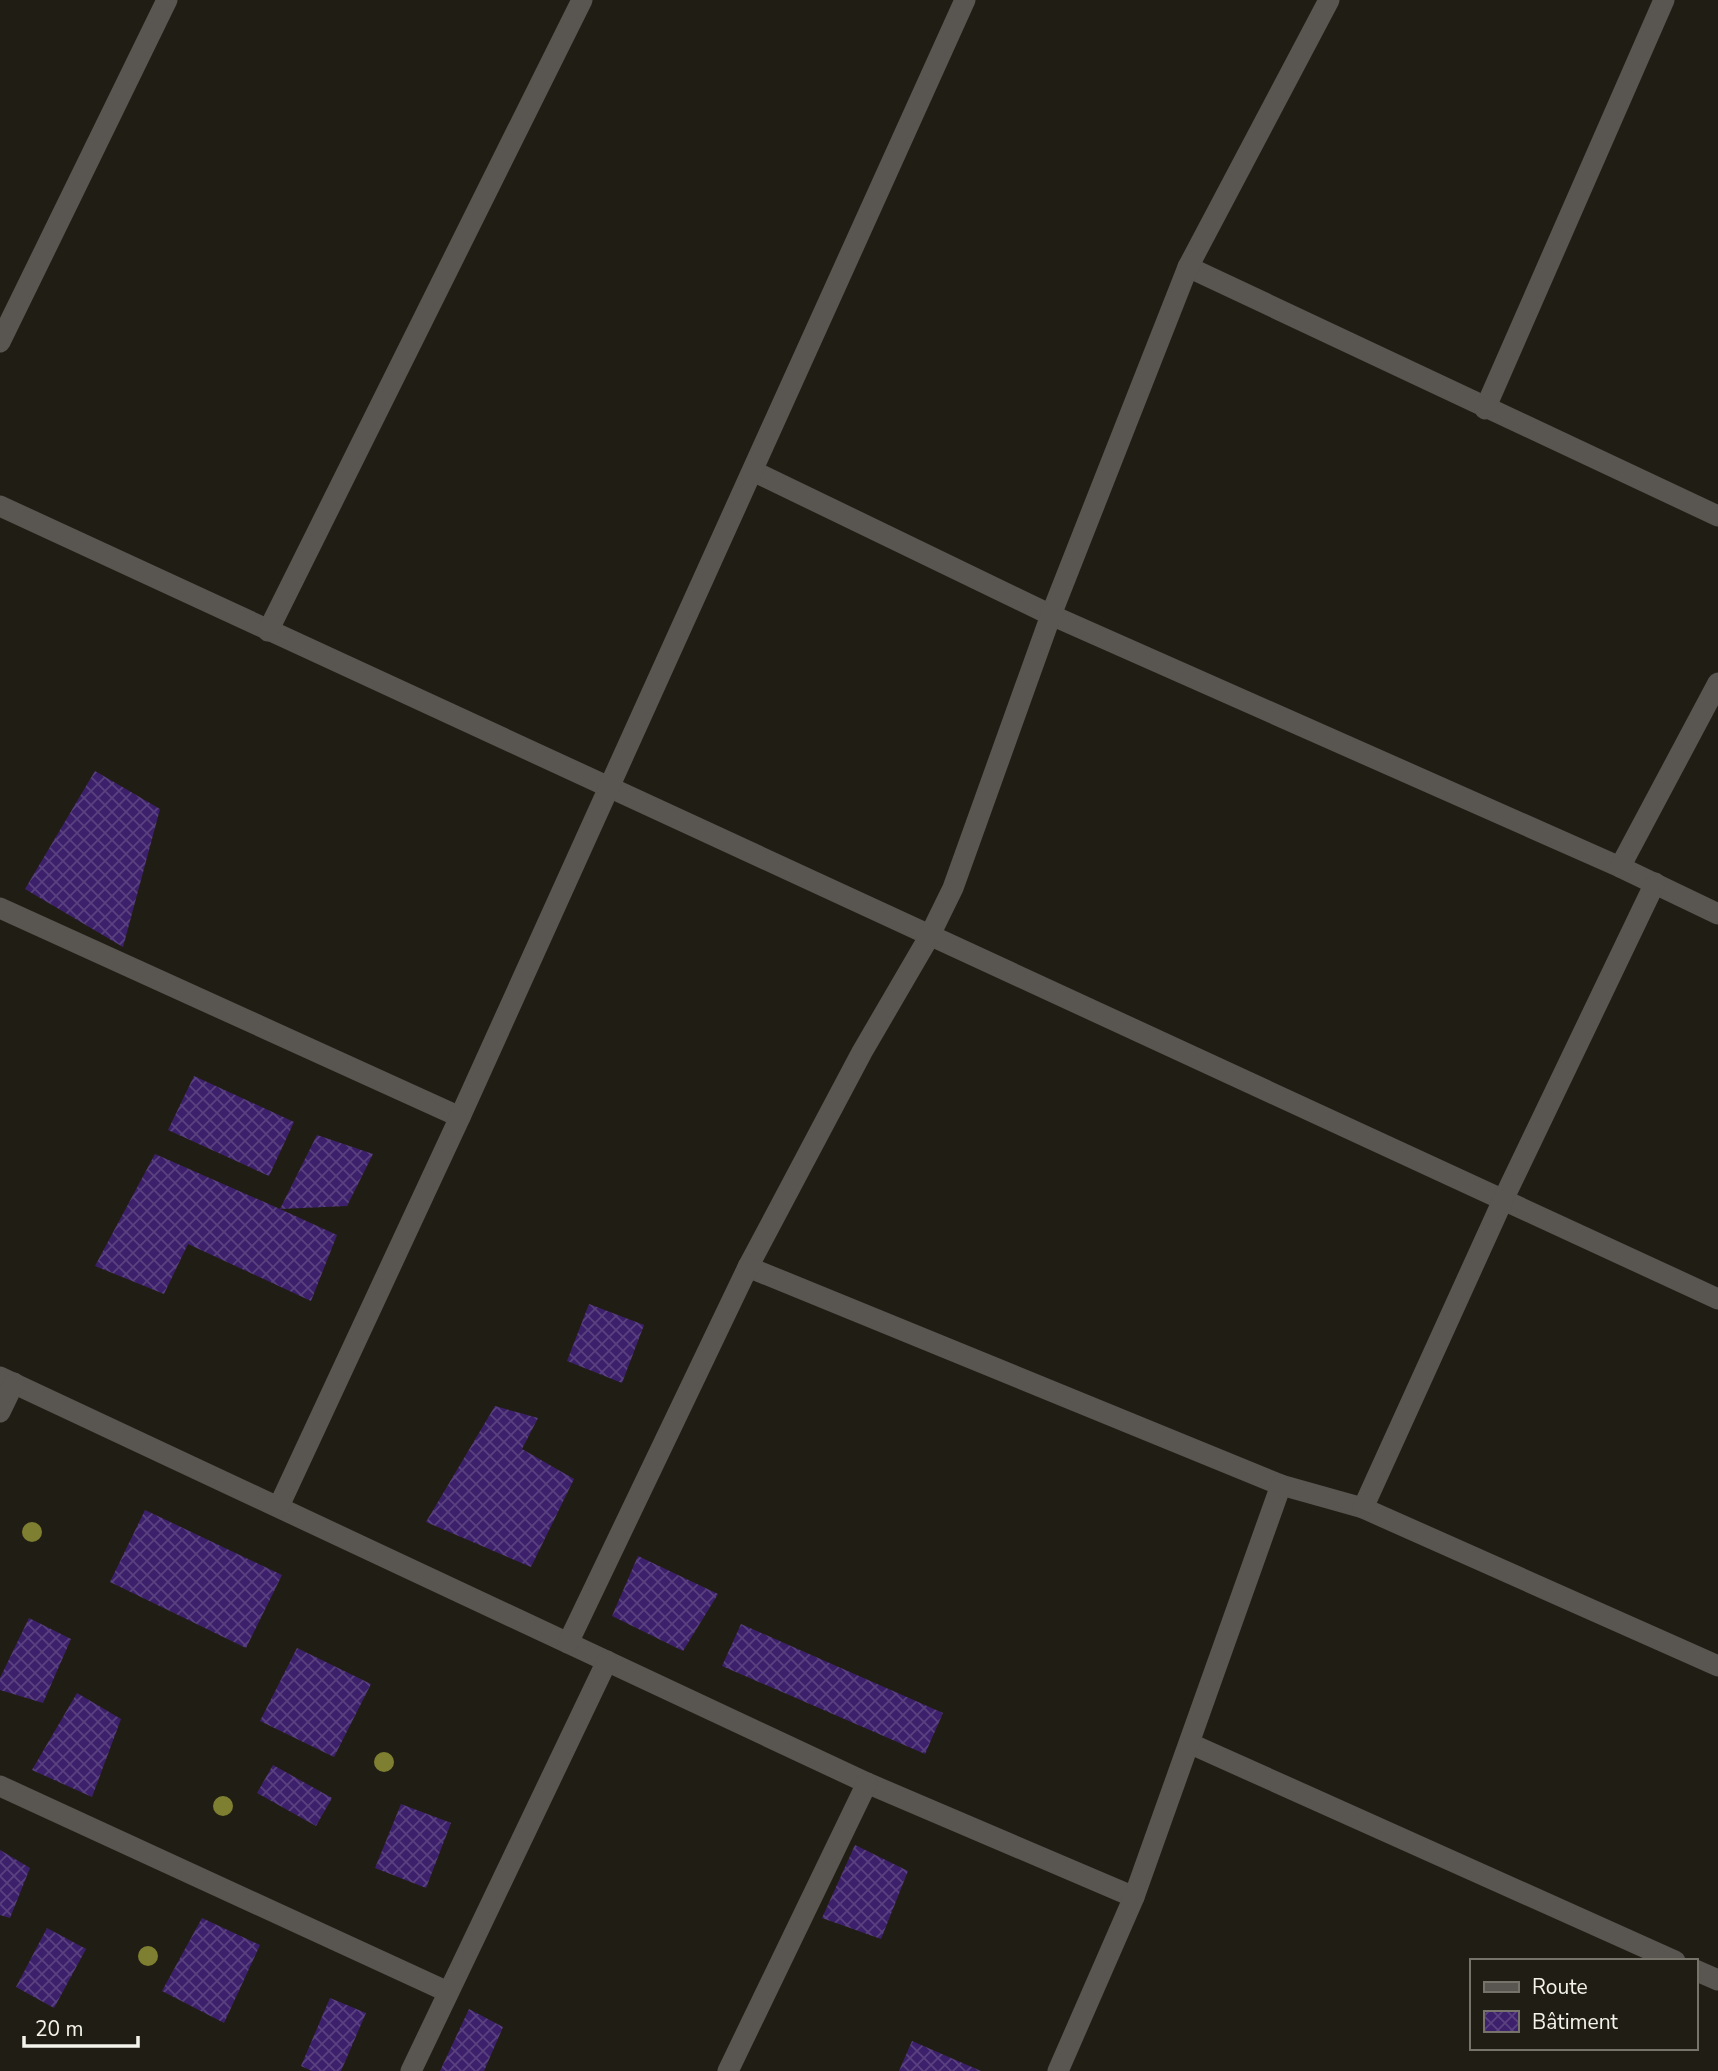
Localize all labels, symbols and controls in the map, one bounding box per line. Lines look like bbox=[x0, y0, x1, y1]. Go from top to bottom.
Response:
legend bbox=[1470, 1959, 1697, 2050]
text: Route bbox=[1532, 1973, 1588, 2001]
scale bar bbox=[24, 2004, 138, 2048]
text: Bâtiment bbox=[1532, 2008, 1619, 2036]
text: 20 m bbox=[35, 2015, 84, 2043]

